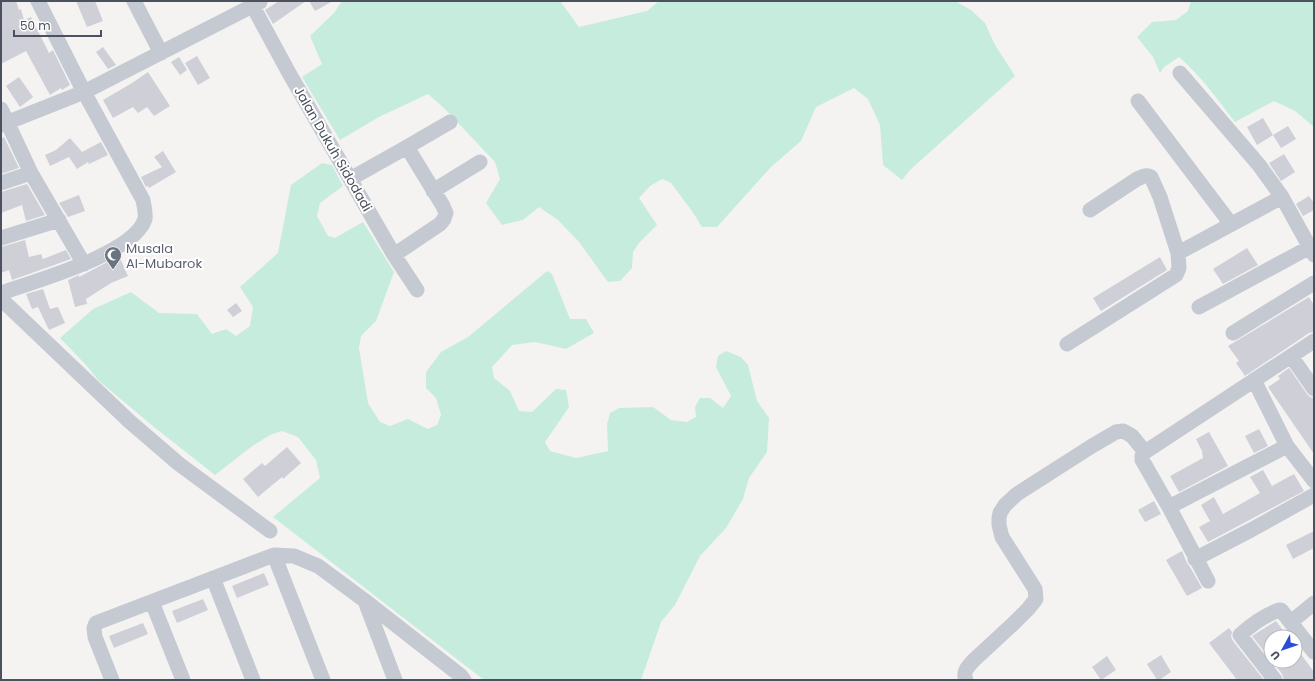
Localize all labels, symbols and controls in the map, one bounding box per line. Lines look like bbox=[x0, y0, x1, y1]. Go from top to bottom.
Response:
scale bar bbox=[14, 12, 101, 38]
text: 50 m bbox=[20, 17, 51, 34]
street label: Jalan Dukuh Sidodadi bbox=[289, 83, 377, 215]
place label: Musala Al-Mubarok bbox=[126, 239, 202, 273]
mosque icon: Musala Al-Mubarok bbox=[103, 245, 123, 270]
north arrow bbox=[1263, 629, 1303, 669]
text: U bbox=[1267, 647, 1284, 664]

